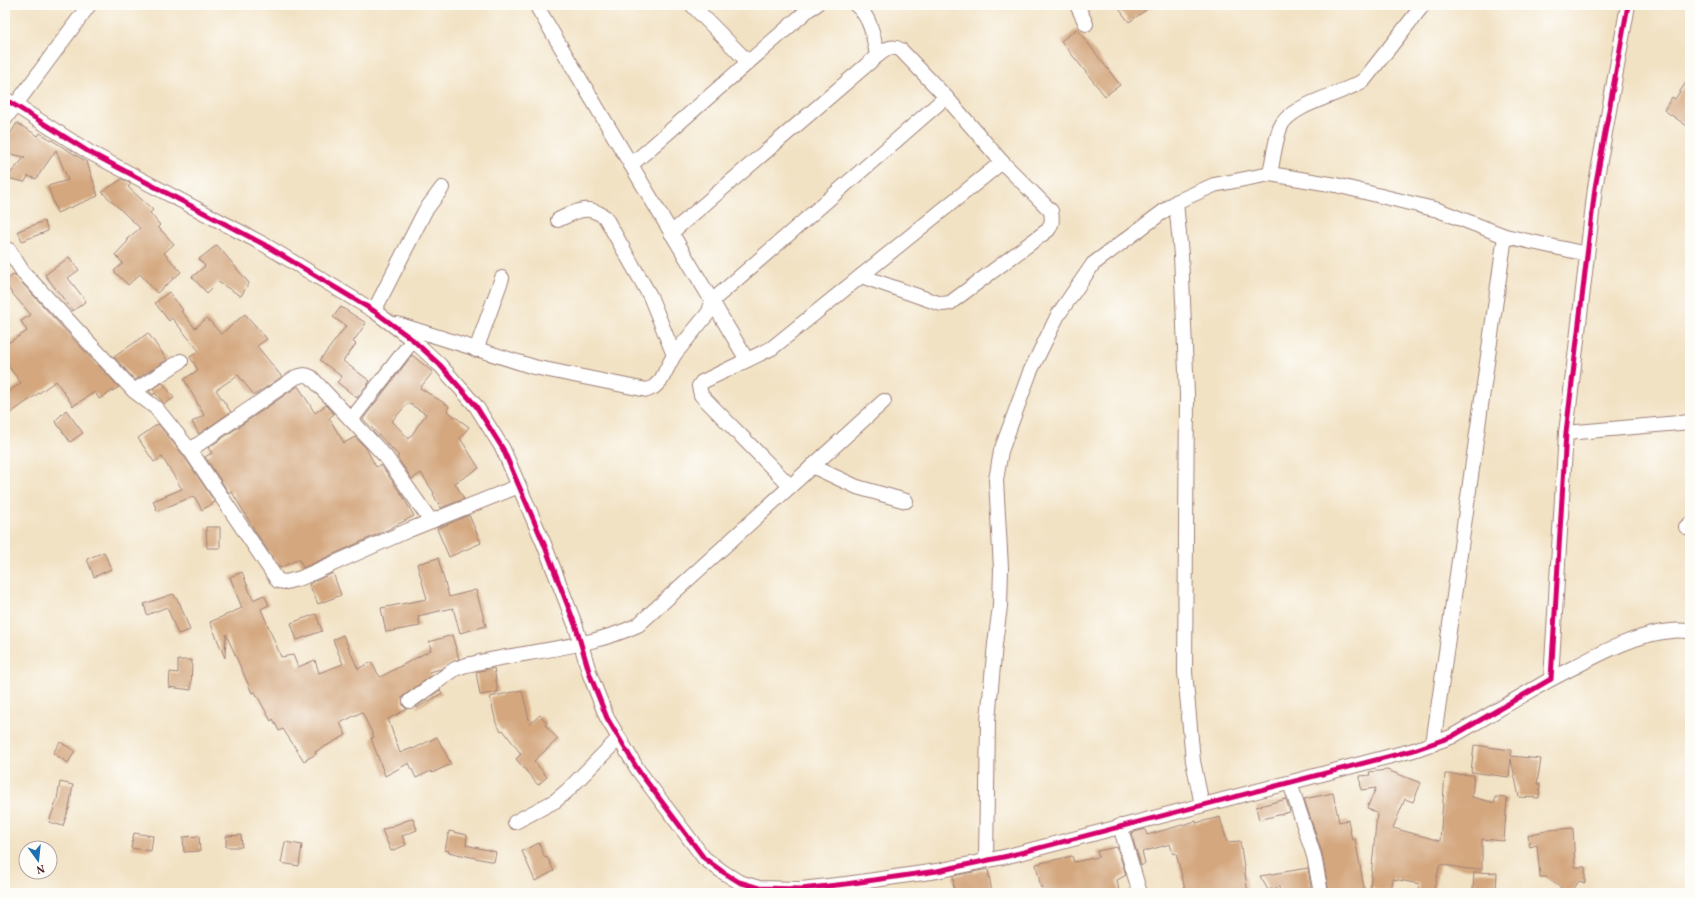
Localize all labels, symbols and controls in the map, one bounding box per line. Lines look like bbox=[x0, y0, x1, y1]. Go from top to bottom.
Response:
north arrow bbox=[18, 840, 58, 880]
text: N bbox=[34, 860, 46, 876]

